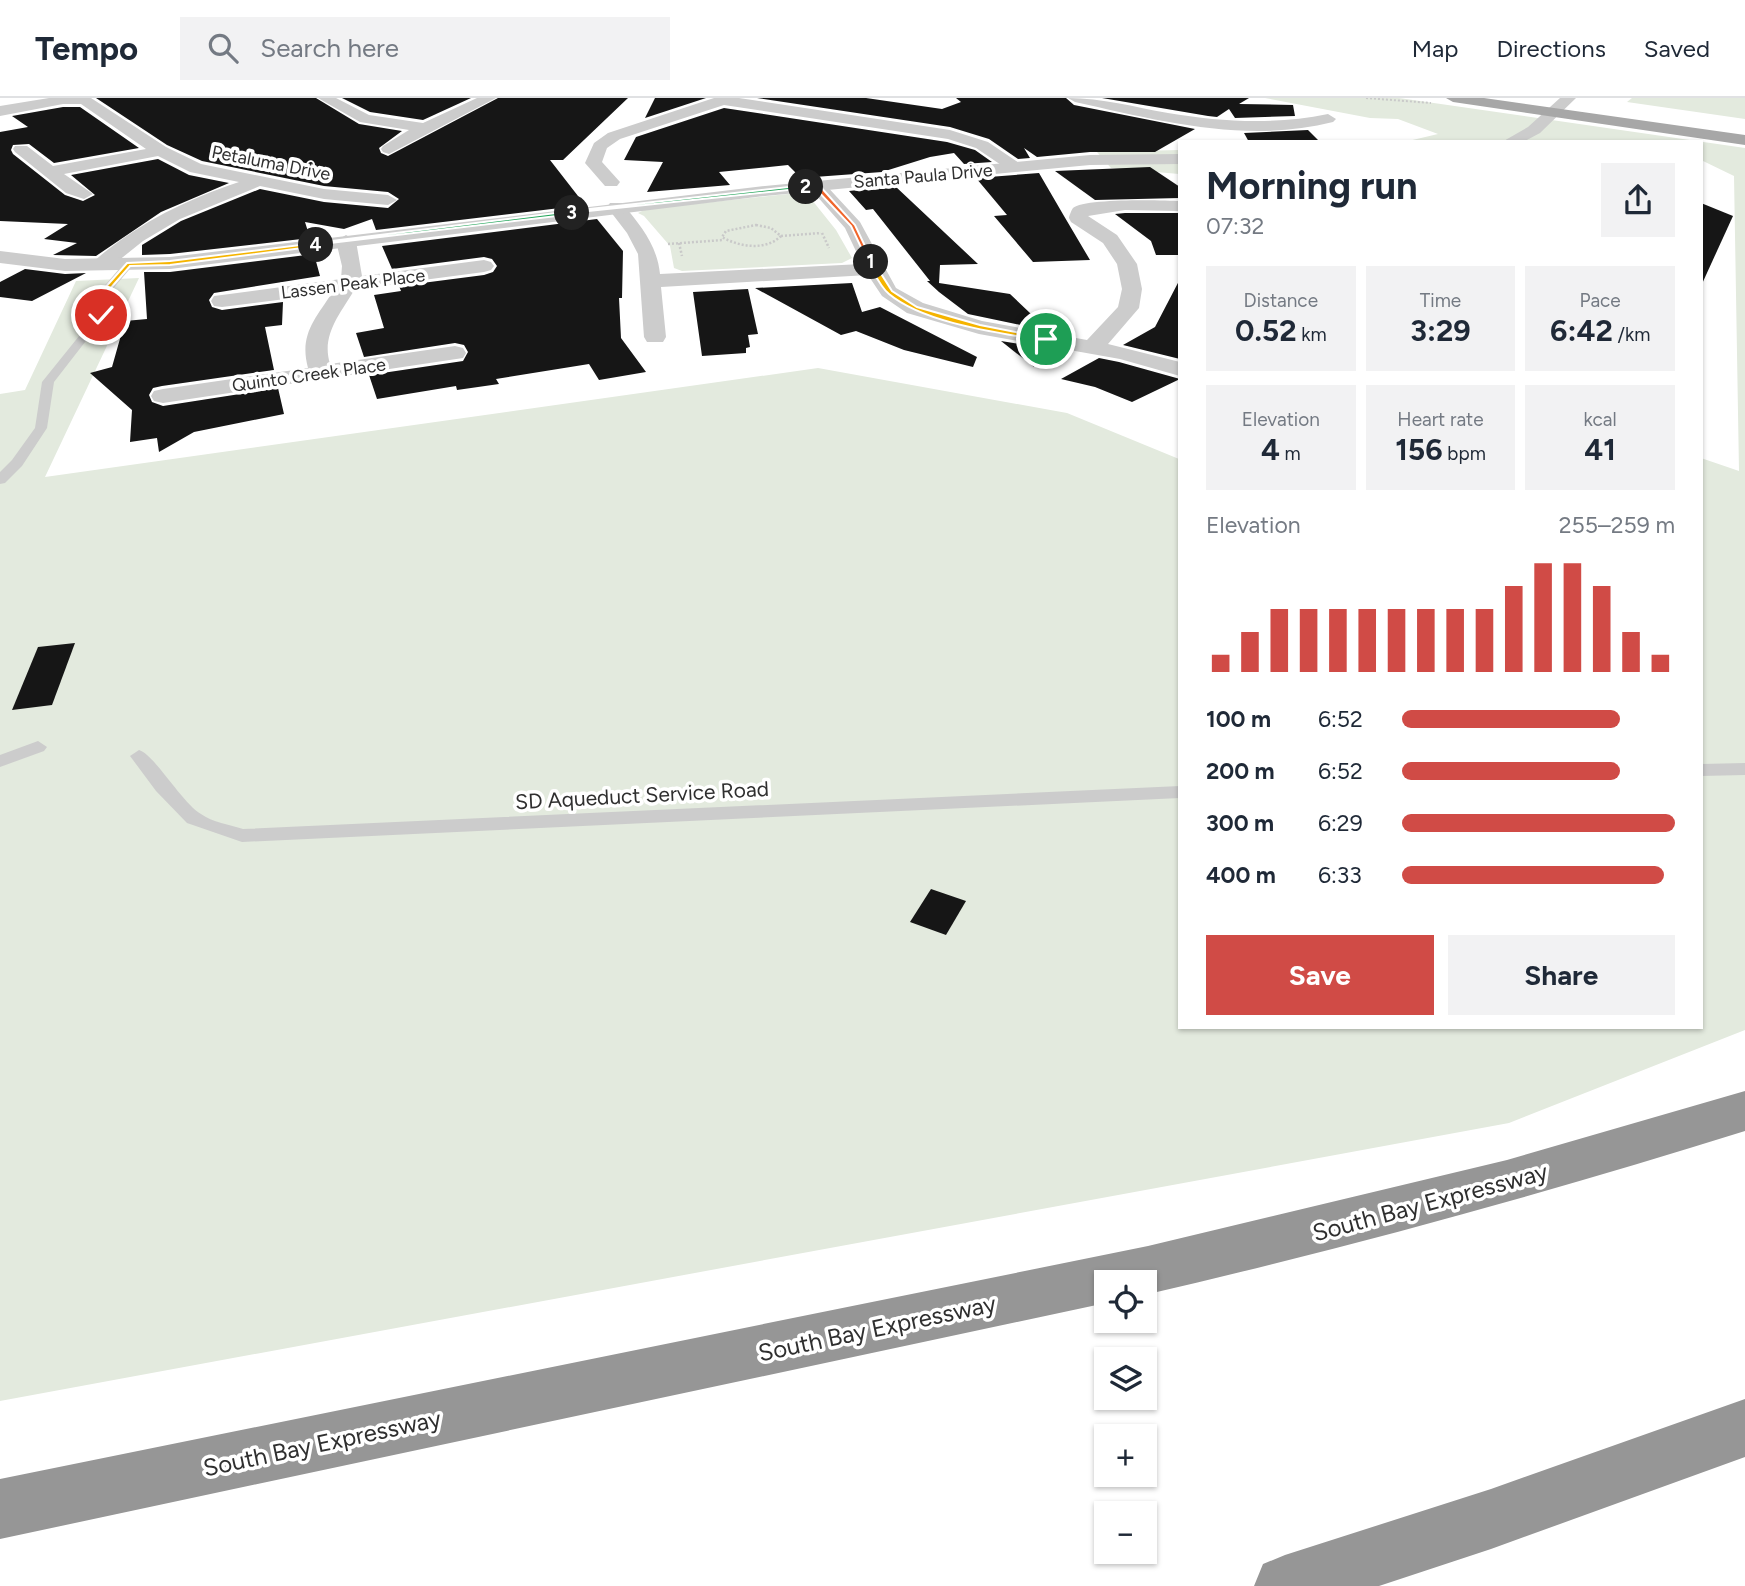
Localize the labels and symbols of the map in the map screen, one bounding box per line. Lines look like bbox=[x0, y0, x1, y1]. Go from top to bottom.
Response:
street label: Petaluma Drive bbox=[210, 141, 332, 185]
street label: Santa Paula Drive bbox=[853, 159, 994, 193]
pin: 2 bbox=[788, 170, 824, 204]
pin: 3 bbox=[554, 195, 590, 230]
pin: 4 bbox=[298, 228, 334, 262]
pin: 1 bbox=[854, 244, 888, 280]
street label: Lassen Peak Place bbox=[280, 264, 427, 304]
pin bbox=[71, 285, 131, 345]
pin bbox=[1016, 309, 1076, 369]
street label: Quinto Creek Place bbox=[231, 353, 387, 397]
street label: SD Aqueduct Service Road bbox=[514, 776, 770, 814]
street label: South Bay Expressway bbox=[1309, 1157, 1551, 1247]
street label: South Bay Expressway bbox=[755, 1289, 999, 1367]
street label: South Bay Expressway bbox=[200, 1404, 444, 1482]

